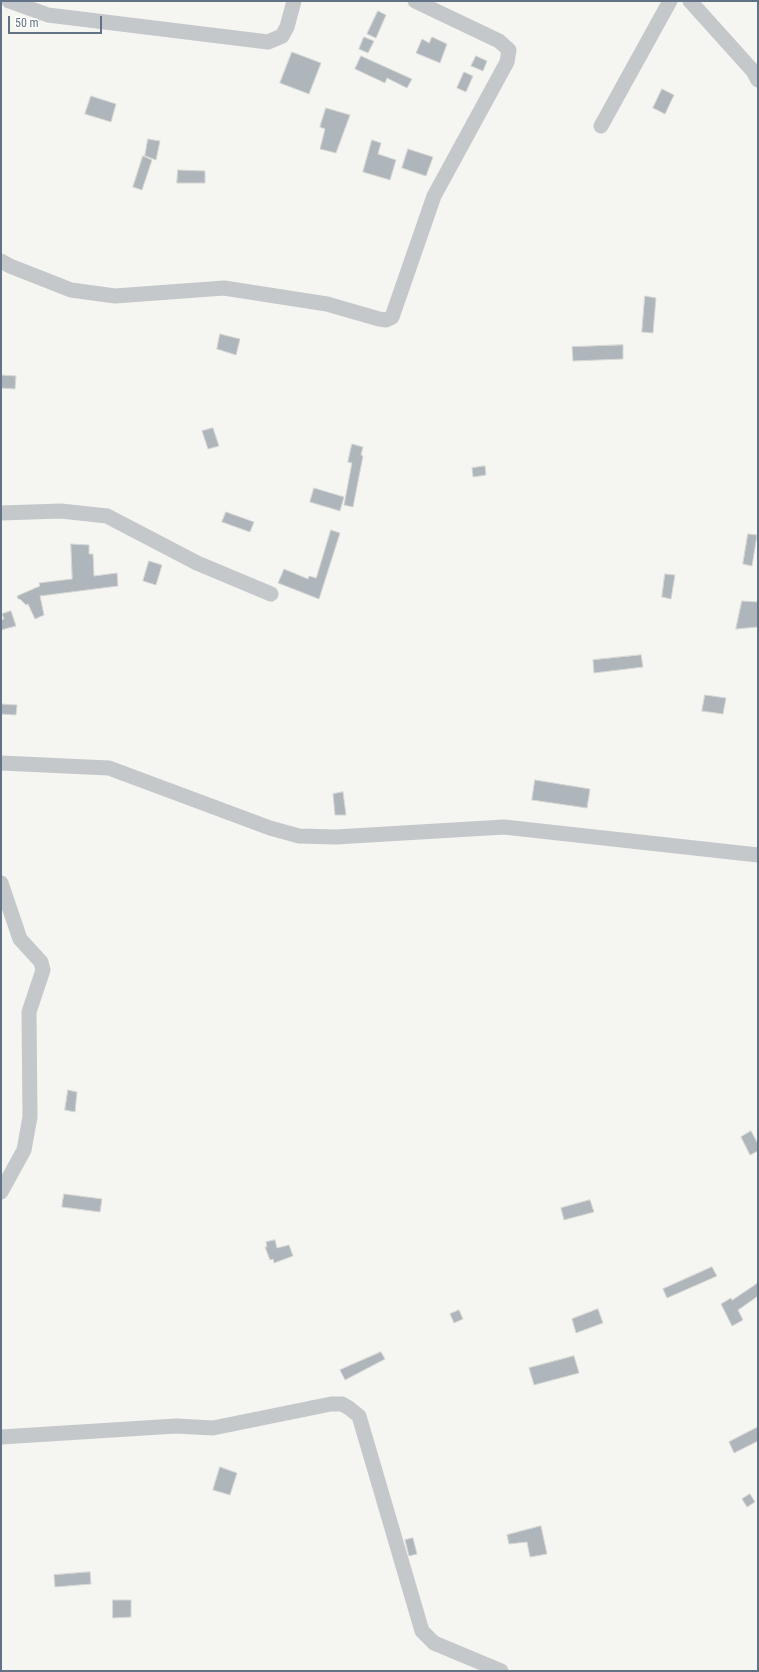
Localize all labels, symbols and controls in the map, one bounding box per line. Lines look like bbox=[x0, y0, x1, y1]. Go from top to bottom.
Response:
scale bar bbox=[10, 8, 104, 34]
text: 50 m bbox=[15, 16, 39, 30]

